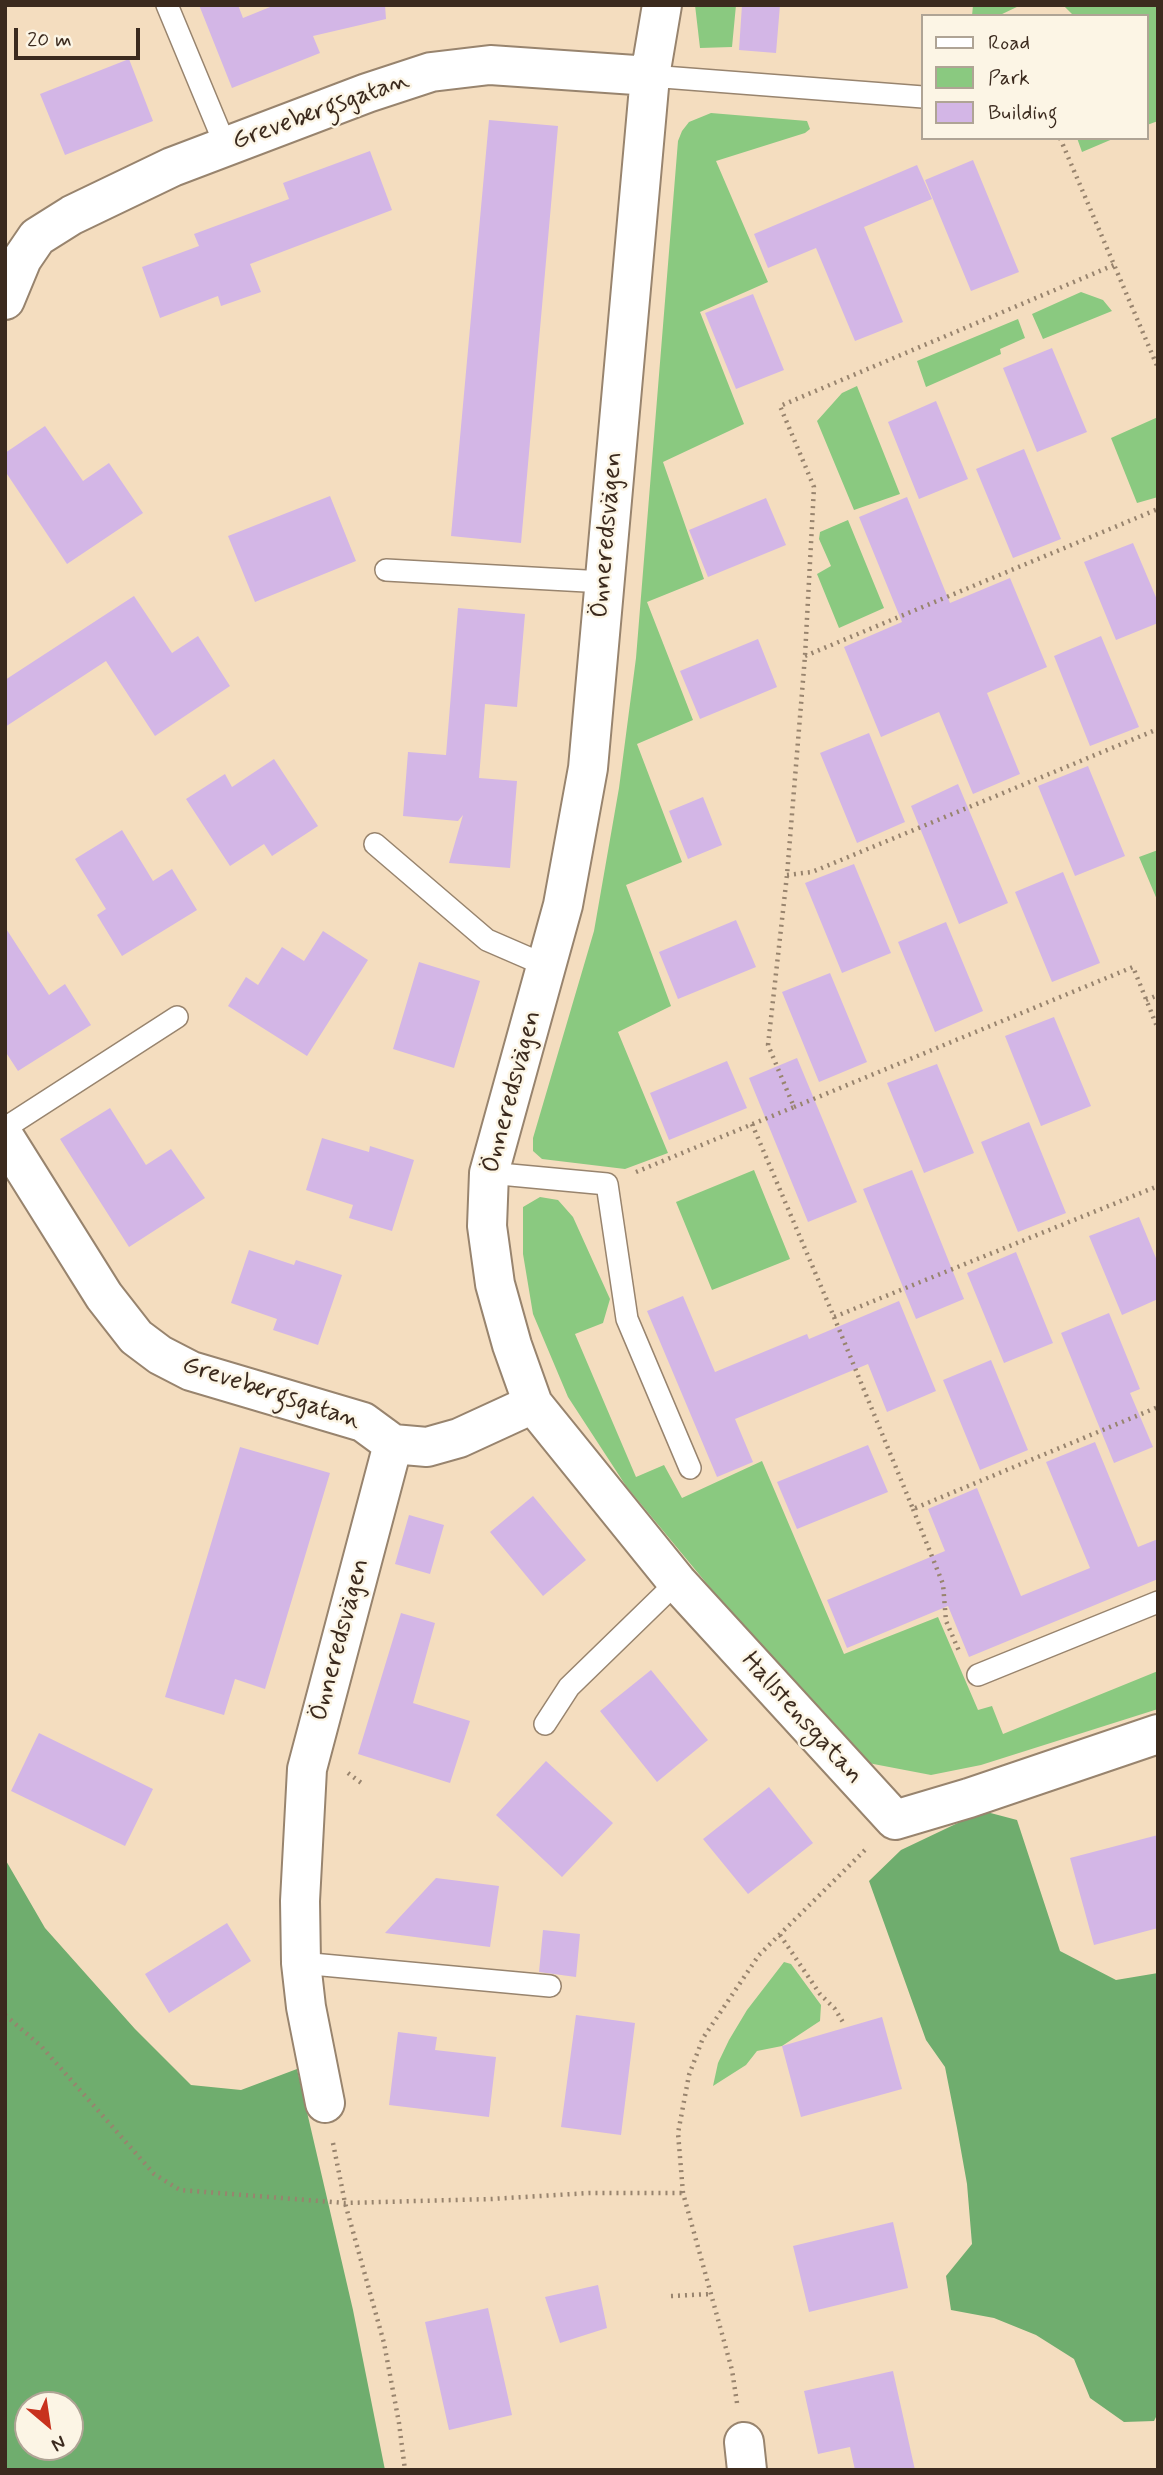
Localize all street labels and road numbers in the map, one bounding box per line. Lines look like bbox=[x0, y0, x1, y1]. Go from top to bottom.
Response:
street label: Grevebergsgatan bbox=[228, 66, 414, 158]
street label: Önneredsvägen bbox=[585, 451, 631, 619]
street label: Önneredsvägen bbox=[476, 1007, 550, 1177]
street label: Grevebergsgatan bbox=[178, 1350, 364, 1438]
street label: Önneredsvägen bbox=[304, 1555, 378, 1725]
street label: Hallstensgatan bbox=[733, 1646, 869, 1792]

